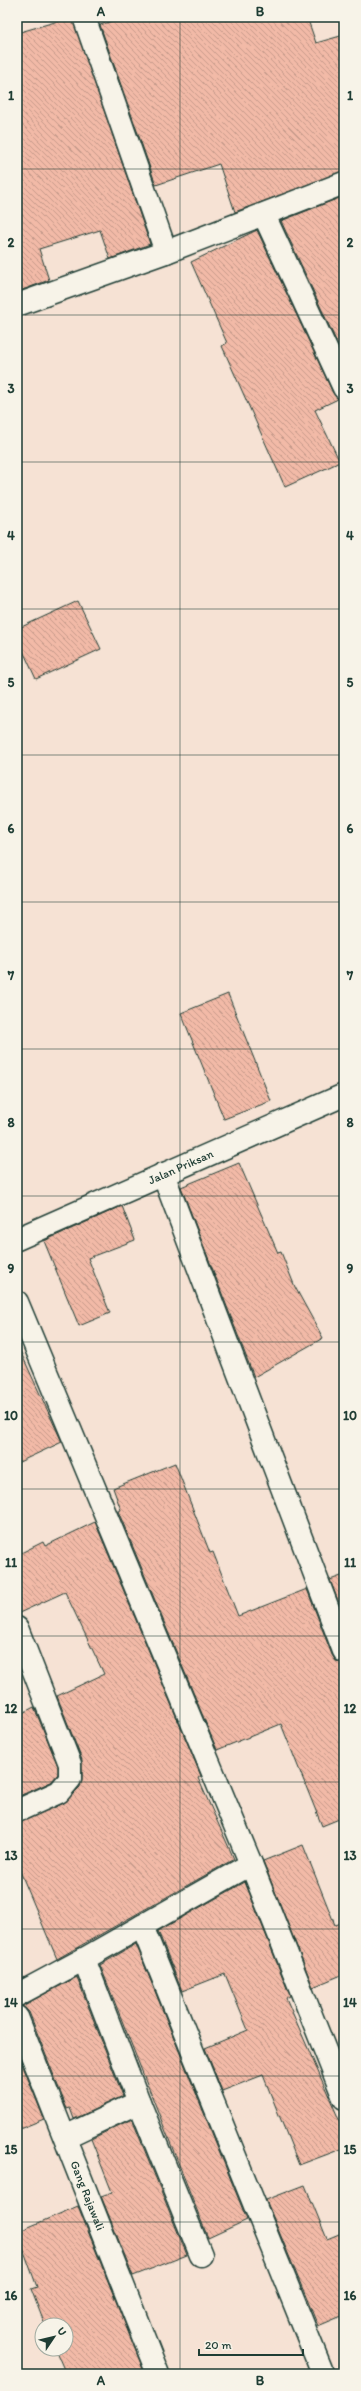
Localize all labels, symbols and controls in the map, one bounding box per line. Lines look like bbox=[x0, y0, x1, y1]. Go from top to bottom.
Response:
text: A bbox=[96, 4, 106, 19]
text: B bbox=[256, 4, 265, 19]
text: 1 bbox=[8, 88, 14, 103]
text: 1 bbox=[347, 88, 353, 103]
text: 2 bbox=[8, 235, 15, 250]
text: 2 bbox=[347, 235, 354, 250]
text: 3 bbox=[7, 381, 15, 396]
text: 3 bbox=[346, 381, 354, 396]
text: 4 bbox=[7, 528, 15, 543]
text: 4 bbox=[346, 528, 354, 543]
text: 5 bbox=[8, 675, 15, 690]
text: 5 bbox=[347, 675, 354, 690]
text: 6 bbox=[8, 821, 15, 836]
text: 6 bbox=[347, 821, 354, 836]
text: 7 bbox=[7, 968, 15, 983]
text: 7 bbox=[346, 968, 354, 983]
text: 8 bbox=[7, 1115, 15, 1130]
text: 8 bbox=[346, 1115, 354, 1130]
street label: Jalan Priksan bbox=[146, 1146, 216, 1187]
text: 9 bbox=[8, 1261, 15, 1276]
text: 9 bbox=[347, 1261, 354, 1276]
text: 10 bbox=[4, 1408, 18, 1423]
text: 10 bbox=[343, 1408, 357, 1423]
text: 11 bbox=[5, 1555, 17, 1570]
text: 11 bbox=[344, 1555, 356, 1570]
text: 12 bbox=[5, 1701, 18, 1716]
text: 12 bbox=[344, 1701, 357, 1716]
text: 13 bbox=[4, 1848, 18, 1863]
text: 13 bbox=[343, 1848, 357, 1863]
text: 14 bbox=[4, 1995, 18, 2010]
text: 14 bbox=[343, 1995, 357, 2010]
text: 15 bbox=[5, 2142, 18, 2157]
text: 15 bbox=[344, 2142, 357, 2157]
street label: Gang Rajawali bbox=[68, 2159, 108, 2232]
text: 16 bbox=[5, 2288, 18, 2303]
text: 16 bbox=[344, 2288, 357, 2303]
north arrow bbox=[34, 2317, 74, 2357]
text: U bbox=[54, 2325, 69, 2338]
scale bar bbox=[199, 2331, 303, 2357]
text: 20 m bbox=[205, 2338, 232, 2352]
text: A bbox=[96, 2373, 106, 2388]
text: B bbox=[256, 2373, 265, 2388]

